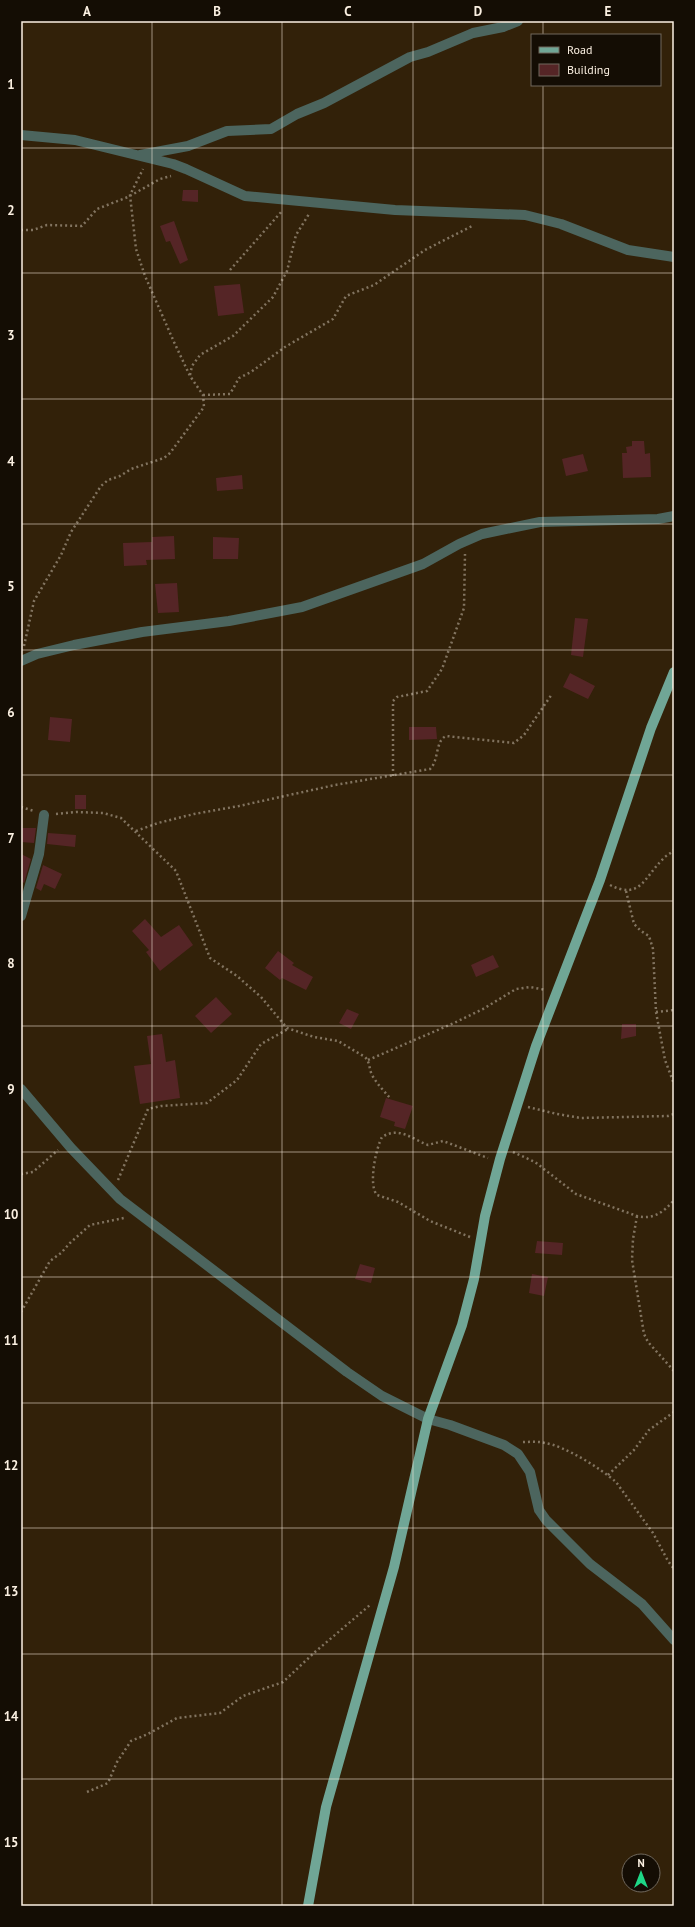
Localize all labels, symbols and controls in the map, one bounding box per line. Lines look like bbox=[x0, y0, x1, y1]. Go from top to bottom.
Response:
text: A bbox=[83, 3, 91, 20]
text: B bbox=[213, 3, 221, 20]
text: C bbox=[344, 3, 352, 20]
text: D bbox=[474, 3, 482, 20]
text: E bbox=[605, 3, 612, 20]
legend bbox=[531, 34, 661, 86]
text: Road bbox=[567, 42, 592, 57]
text: Building bbox=[567, 62, 610, 77]
text: 1 bbox=[7, 76, 15, 93]
text: 2 bbox=[7, 202, 15, 219]
text: 3 bbox=[7, 327, 15, 344]
text: 4 bbox=[7, 453, 15, 470]
text: 5 bbox=[7, 578, 15, 595]
text: 6 bbox=[7, 704, 15, 721]
text: 7 bbox=[7, 830, 15, 847]
text: 8 bbox=[7, 955, 15, 972]
text: 9 bbox=[7, 1081, 15, 1098]
text: 10 bbox=[4, 1206, 18, 1223]
text: 11 bbox=[4, 1332, 18, 1349]
text: 12 bbox=[4, 1457, 18, 1474]
text: 13 bbox=[4, 1583, 18, 1600]
text: 14 bbox=[4, 1708, 19, 1725]
text: 15 bbox=[4, 1834, 18, 1851]
north arrow bbox=[621, 1853, 661, 1893]
text: N bbox=[637, 1856, 645, 1870]

